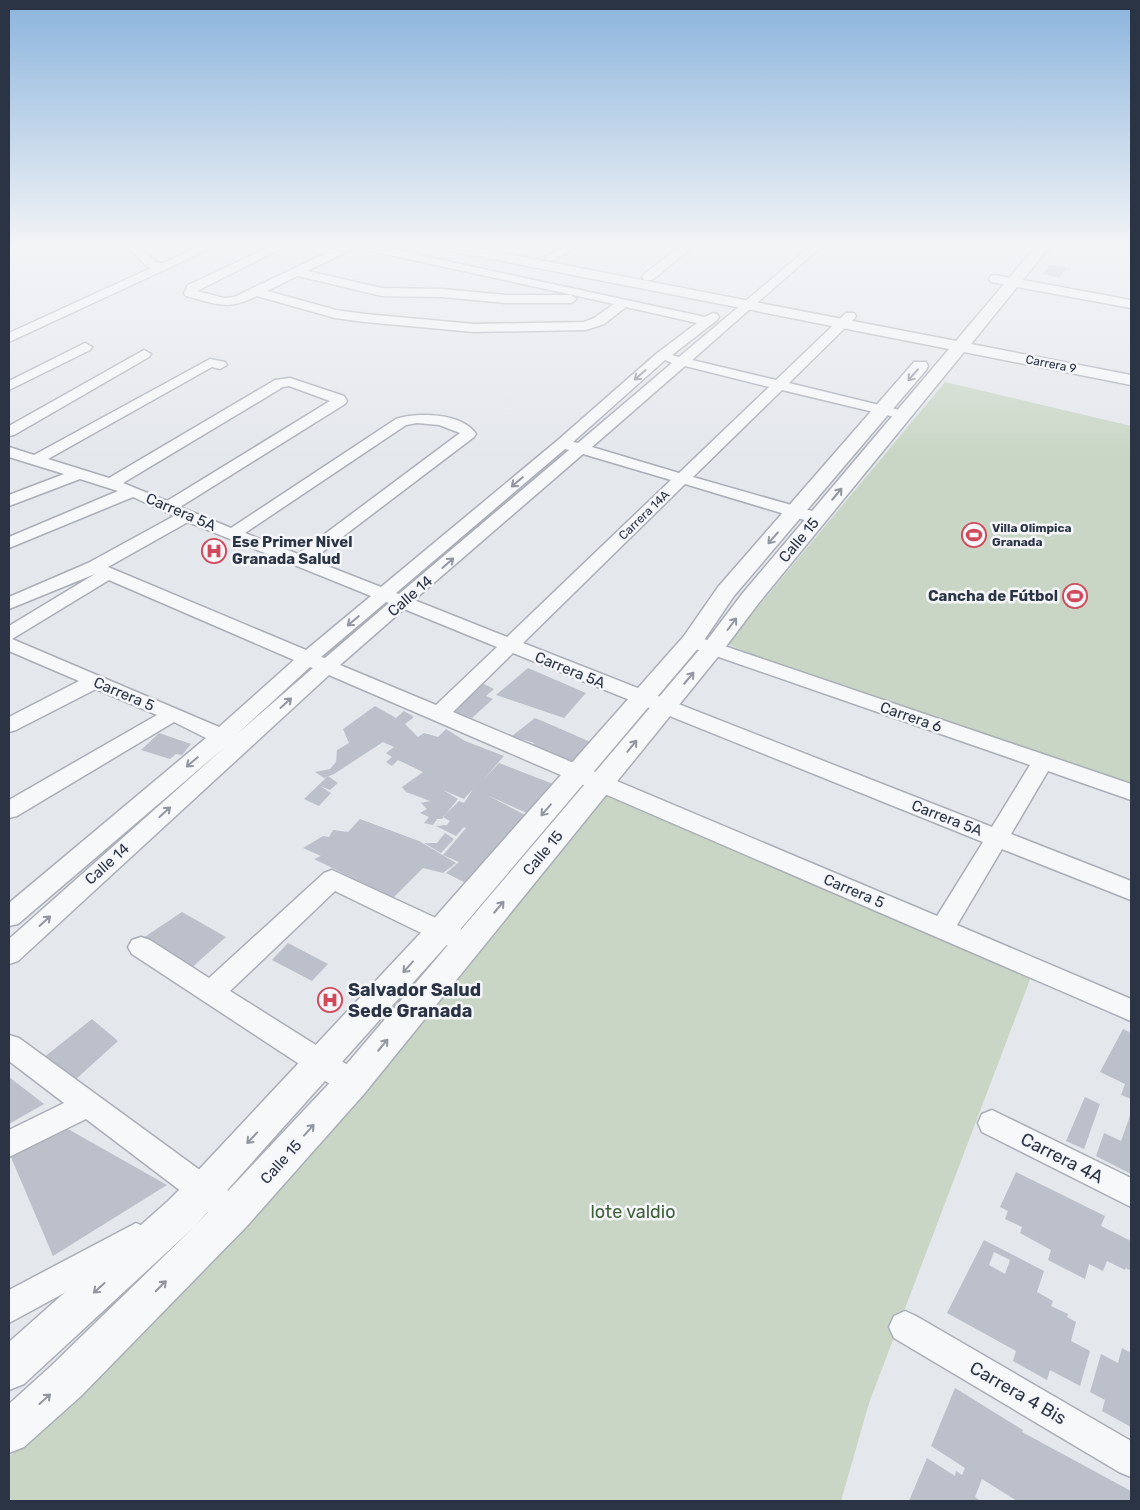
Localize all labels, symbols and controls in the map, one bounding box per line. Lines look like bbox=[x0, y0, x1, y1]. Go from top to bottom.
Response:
street label: Carrera 9 bbox=[1024, 352, 1078, 376]
one-way arrow bbox=[907, 368, 919, 381]
one-way arrow bbox=[634, 370, 647, 381]
one-way arrow bbox=[511, 476, 524, 487]
street label: Carrera 14A bbox=[616, 487, 672, 543]
one-way arrow bbox=[832, 488, 843, 501]
street label: Carrera 5A bbox=[143, 489, 219, 535]
street label: Calle 15 bbox=[775, 514, 823, 566]
place label: Villa Olimpica Granada bbox=[992, 521, 1072, 549]
sports icon: Villa Olimpica Granada bbox=[961, 522, 987, 548]
one-way arrow bbox=[768, 531, 779, 544]
place label: Ese Primer Nivel Granada Salud bbox=[232, 533, 353, 568]
hospital icon: Ese Primer Nivel Granada Salud bbox=[201, 538, 227, 564]
one-way arrow bbox=[442, 557, 455, 568]
street label: Calle 14 bbox=[384, 572, 436, 620]
sports icon: Cancha de Fútbol bbox=[1062, 583, 1088, 609]
place label: Cancha de Fútbol bbox=[928, 587, 1058, 605]
one-way arrow bbox=[347, 615, 360, 626]
one-way arrow bbox=[727, 617, 737, 631]
street label: Carrera 5A bbox=[532, 648, 608, 692]
one-way arrow bbox=[683, 671, 694, 684]
street label: Carrera 5 bbox=[91, 673, 157, 715]
one-way arrow bbox=[279, 697, 292, 709]
street label: Carrera 6 bbox=[878, 698, 944, 736]
one-way arrow bbox=[627, 739, 638, 752]
one-way arrow bbox=[185, 757, 198, 768]
street label: Carrera 5A bbox=[909, 796, 985, 840]
one-way arrow bbox=[540, 803, 551, 816]
one-way arrow bbox=[159, 806, 172, 818]
street label: Calle 15 bbox=[519, 827, 567, 879]
street label: Calle 14 bbox=[81, 839, 133, 889]
street label: Carrera 5 bbox=[821, 870, 887, 912]
one-way arrow bbox=[493, 900, 504, 913]
one-way arrow bbox=[38, 915, 51, 927]
one-way arrow bbox=[402, 961, 414, 974]
place label: Salvador Salud Sede Granada bbox=[348, 979, 481, 1022]
hospital icon: Salvador Salud Sede Granada bbox=[317, 987, 343, 1013]
one-way arrow bbox=[378, 1039, 389, 1052]
one-way arrow bbox=[303, 1124, 315, 1136]
street label: Carrera 4A bbox=[1017, 1128, 1107, 1188]
one-way arrow bbox=[247, 1131, 258, 1144]
street label: Calle 15 bbox=[257, 1136, 305, 1188]
park label: lote valdio bbox=[591, 1201, 676, 1223]
one-way arrow bbox=[155, 1280, 167, 1292]
one-way arrow bbox=[93, 1282, 106, 1294]
street label: Carrera 4 Bis bbox=[966, 1357, 1070, 1429]
one-way arrow bbox=[39, 1394, 52, 1405]

